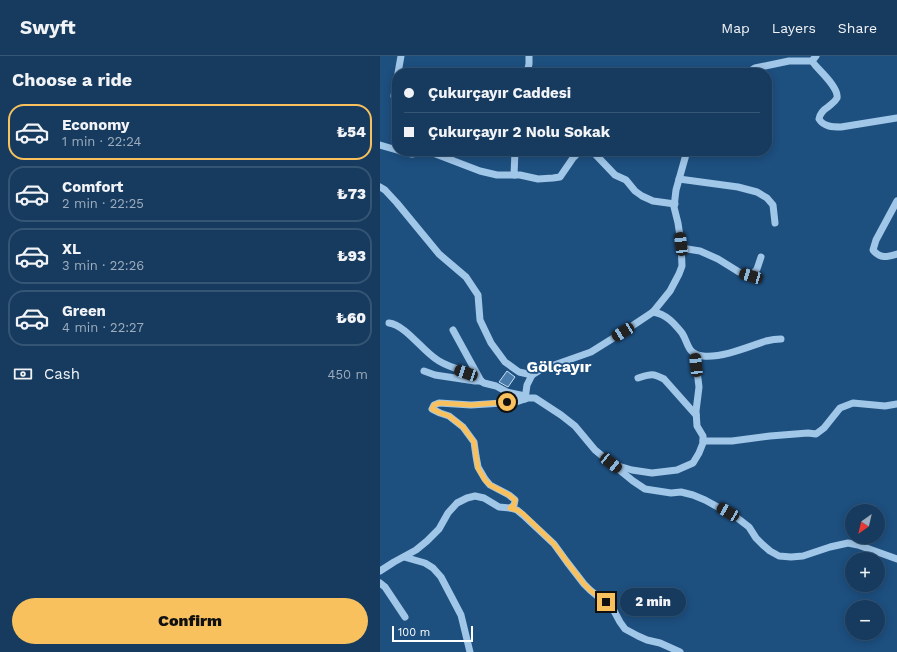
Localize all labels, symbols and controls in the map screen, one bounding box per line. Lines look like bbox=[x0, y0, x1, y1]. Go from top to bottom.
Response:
text: Swyft bbox=[20, 16, 76, 39]
text: Map bbox=[721, 20, 750, 36]
text: Layers bbox=[772, 20, 816, 36]
text: Share bbox=[838, 20, 877, 36]
text: Choose a ride bbox=[12, 69, 132, 90]
text: Çukurçayır Caddesi bbox=[428, 84, 571, 102]
icon: car bbox=[14, 114, 50, 150]
text: Economy bbox=[62, 116, 129, 134]
text: ₺54 bbox=[336, 123, 366, 141]
text: Çukurçayır 2 Nolu Sokak bbox=[428, 123, 610, 141]
text: 1 min · 22:24 bbox=[62, 134, 141, 149]
icon: car bbox=[14, 176, 50, 212]
text: Comfort bbox=[62, 178, 123, 196]
text: ₺73 bbox=[337, 185, 366, 203]
text: 2 min · 22:25 bbox=[62, 196, 144, 211]
car bbox=[674, 231, 688, 257]
icon: car bbox=[14, 238, 50, 274]
text: XL bbox=[62, 240, 81, 258]
text: ₺93 bbox=[337, 247, 366, 265]
text: 3 min · 22:26 bbox=[62, 258, 144, 273]
car bbox=[738, 267, 764, 285]
icon: car bbox=[14, 300, 50, 336]
text: Green bbox=[62, 302, 106, 320]
text: ₺60 bbox=[336, 309, 366, 327]
text: 4 min · 22:27 bbox=[62, 320, 144, 335]
car bbox=[610, 321, 636, 343]
car bbox=[689, 352, 703, 378]
district label: Gölçayır bbox=[527, 357, 591, 376]
icon: cash bbox=[12, 363, 34, 385]
car bbox=[453, 363, 479, 383]
text: Cash bbox=[44, 365, 80, 383]
text: 450 m bbox=[328, 367, 368, 382]
route start bbox=[498, 393, 516, 411]
car bbox=[598, 451, 624, 475]
car bbox=[715, 501, 741, 523]
north arrow bbox=[845, 504, 885, 544]
map controls bbox=[845, 504, 885, 640]
button: + bbox=[845, 552, 885, 592]
callout: 2 min bbox=[620, 588, 686, 616]
route end bbox=[597, 593, 615, 611]
text: 2 min bbox=[635, 594, 671, 609]
button: Confirm bbox=[12, 598, 368, 644]
button: − bbox=[845, 600, 885, 640]
scale bar bbox=[392, 624, 473, 643]
text: 100 m bbox=[398, 626, 430, 639]

